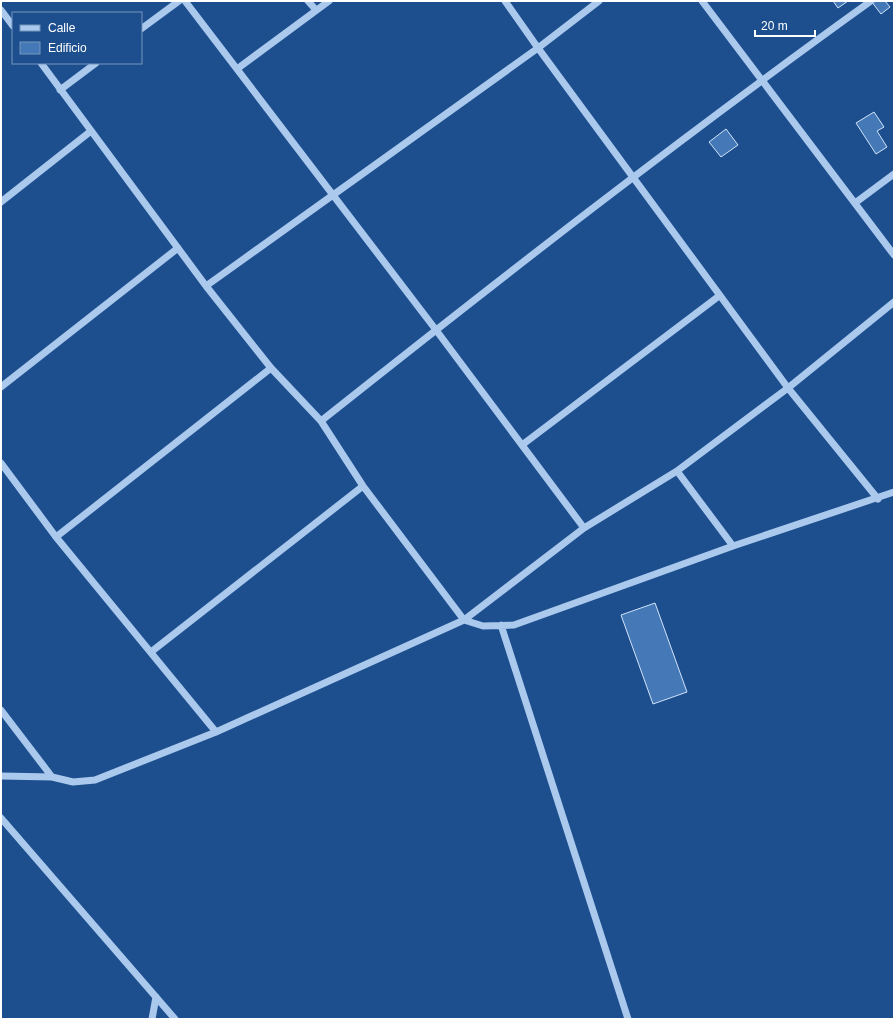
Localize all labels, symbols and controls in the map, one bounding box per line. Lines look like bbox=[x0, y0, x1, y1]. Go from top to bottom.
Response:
legend bbox=[12, 12, 142, 64]
scale bar bbox=[755, 12, 815, 38]
text: 20 m bbox=[761, 19, 788, 33]
text: Calle bbox=[48, 21, 76, 35]
text: Edificio bbox=[48, 41, 87, 55]

